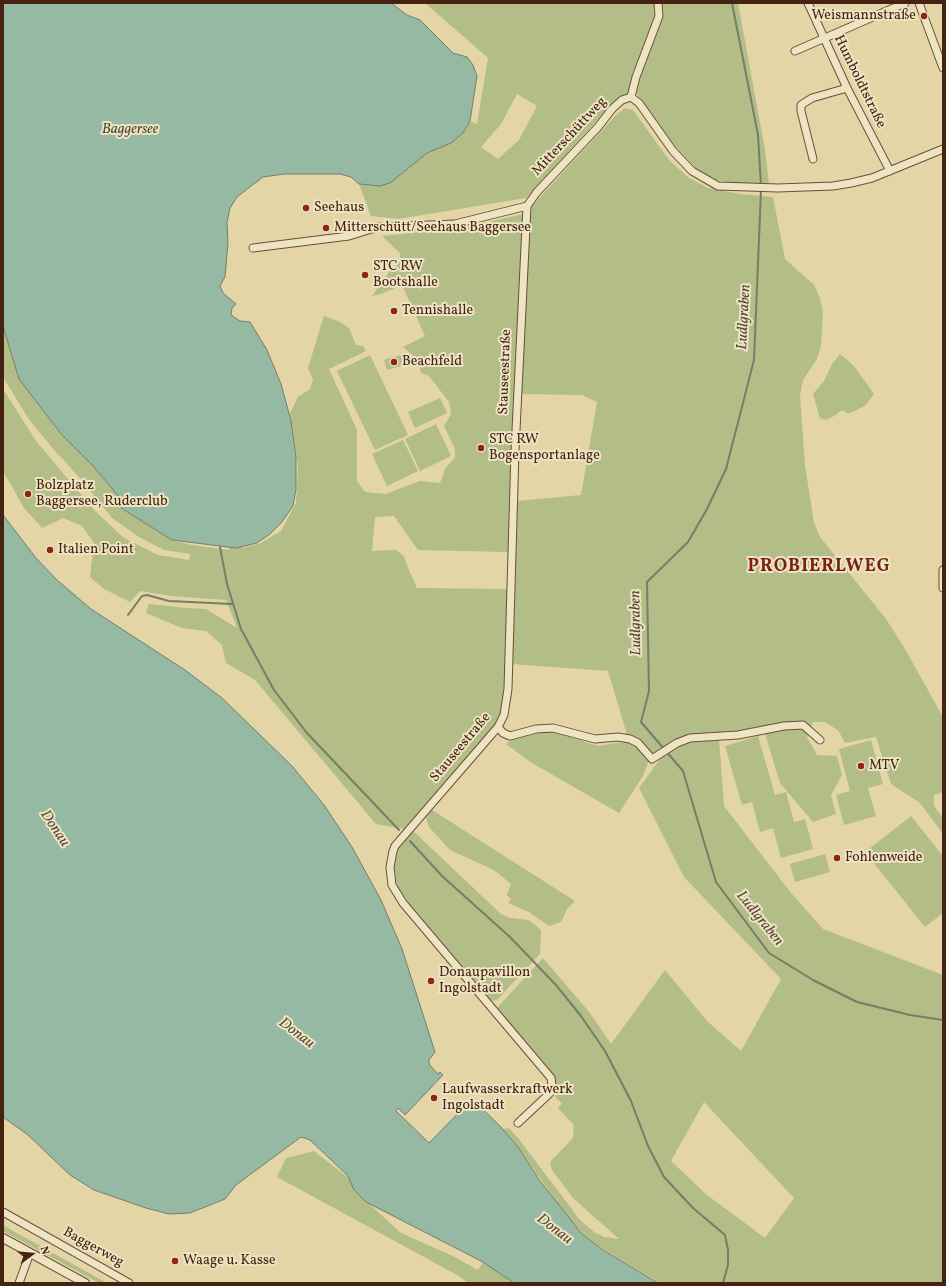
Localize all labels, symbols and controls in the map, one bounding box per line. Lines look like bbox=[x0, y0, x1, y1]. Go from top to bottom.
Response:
place label: Weismannstraße bbox=[811, 8, 916, 24]
marker: Weismannstraße bbox=[919, 11, 929, 21]
street label: Humboldtstraße bbox=[829, 33, 889, 131]
street label: Mitterschüttweg bbox=[529, 94, 611, 180]
water label: Baggersee bbox=[102, 121, 158, 139]
place label: Seehaus bbox=[314, 200, 364, 216]
marker: Seehaus bbox=[301, 203, 311, 213]
place label: Mitterschütt/Seehaus Baggersee bbox=[334, 220, 531, 236]
marker: Mitterschütt/Seehaus Baggersee bbox=[321, 223, 331, 233]
place label: STC RW Bootshalle bbox=[373, 259, 438, 292]
marker: STC RW Bootshalle bbox=[360, 270, 370, 280]
water label: Ludlgraben bbox=[734, 284, 756, 350]
place label: Tennishalle bbox=[402, 303, 473, 319]
marker: Tennishalle bbox=[389, 306, 399, 316]
street label: Stauseestraße bbox=[496, 329, 516, 415]
place label: Beachfeld bbox=[402, 354, 462, 370]
marker: Beachfeld bbox=[389, 357, 399, 367]
place label: STC RW Bogensportanlage bbox=[489, 432, 600, 464]
marker: STC RW Bogensportanlage bbox=[476, 443, 486, 453]
place label: Bolzplatz Baggersee, Ruderclub bbox=[36, 478, 168, 510]
marker: Bolzplatz Baggersee, Ruderclub bbox=[23, 489, 33, 499]
place label: Italien Point bbox=[58, 542, 134, 558]
marker: Italien Point bbox=[45, 545, 55, 555]
district label: PROBIERLWEG bbox=[748, 557, 890, 579]
water label: Ludlgraben bbox=[627, 590, 647, 656]
street label: Stauseestraße bbox=[427, 710, 495, 786]
place label: MTV bbox=[869, 758, 899, 774]
marker: MTV bbox=[856, 761, 866, 771]
water label: Donau bbox=[35, 807, 73, 851]
place label: Fohlenweide bbox=[845, 850, 923, 866]
marker: Fohlenweide bbox=[832, 853, 842, 863]
water label: Ludlgraben bbox=[731, 888, 787, 950]
place label: Donaupavillon Ingolstadt bbox=[439, 965, 530, 998]
marker: Donaupavillon Ingolstadt bbox=[426, 976, 436, 986]
water label: Donau bbox=[274, 1015, 318, 1053]
place label: Laufwasserkraftwerk Ingolstadt bbox=[442, 1082, 573, 1114]
marker: Laufwasserkraftwerk Ingolstadt bbox=[429, 1093, 439, 1103]
water label: Donau bbox=[532, 1211, 576, 1249]
street label: Baggerweg bbox=[60, 1224, 126, 1272]
north arrow bbox=[12, 1234, 52, 1274]
text: N bbox=[36, 1245, 52, 1256]
place label: Waage u. Kasse bbox=[183, 1253, 276, 1269]
marker: Waage u. Kasse bbox=[170, 1256, 180, 1266]

